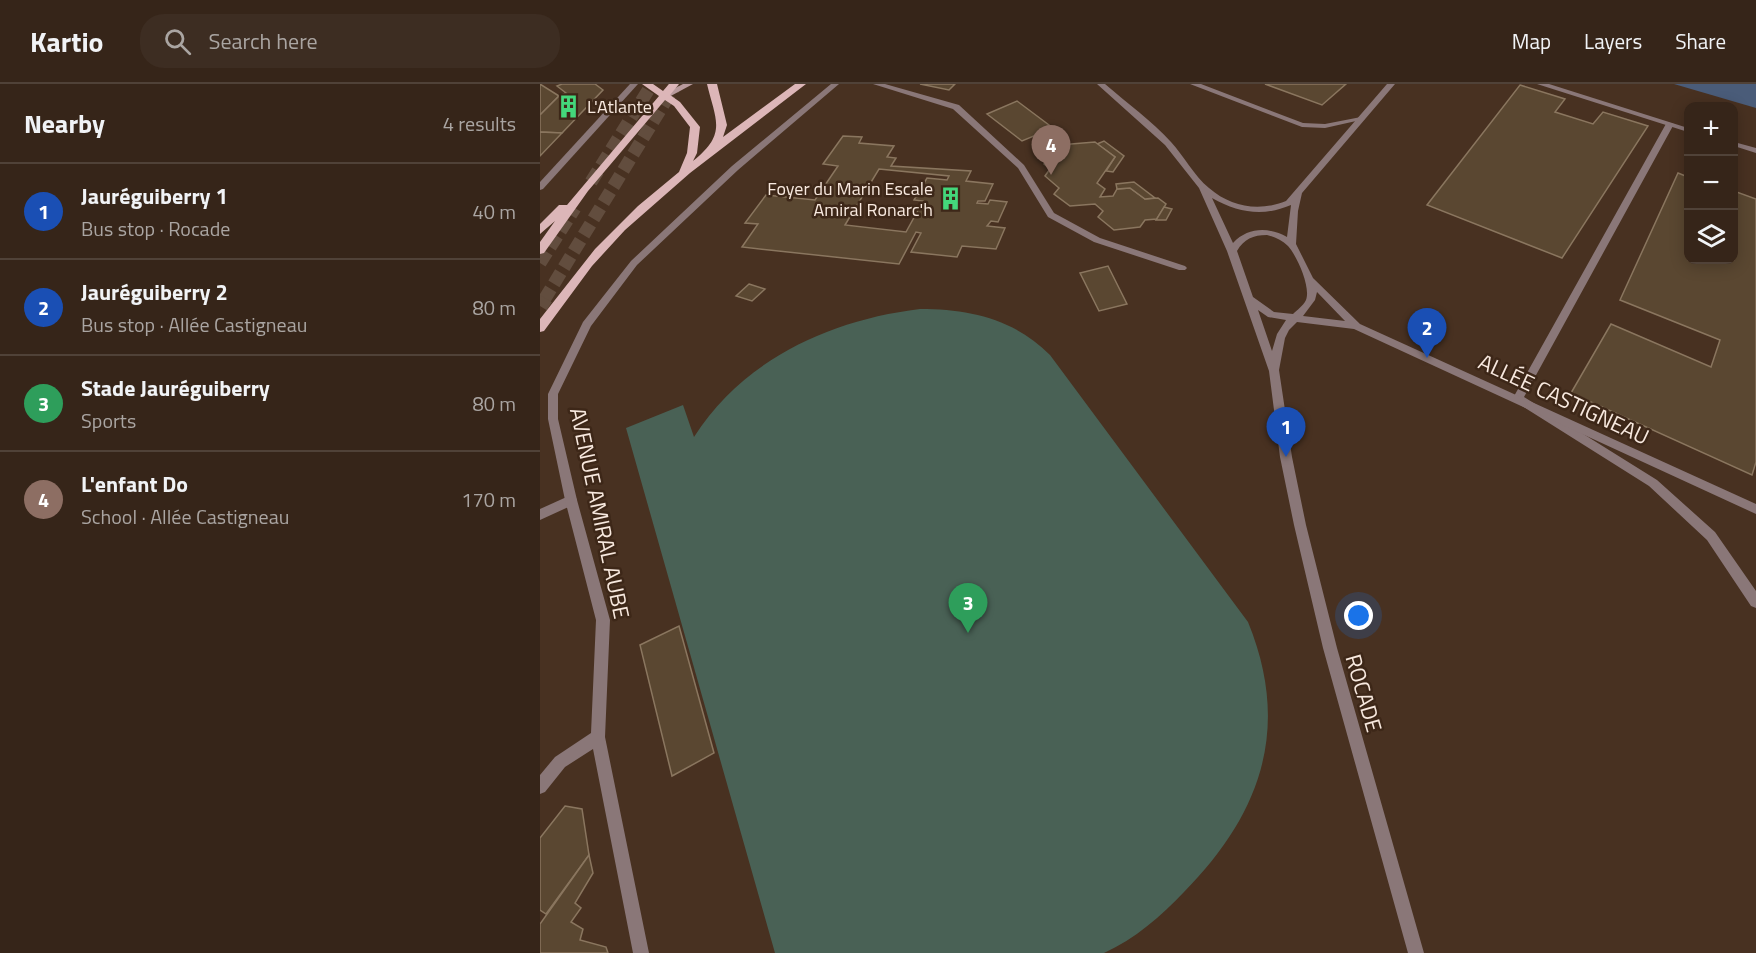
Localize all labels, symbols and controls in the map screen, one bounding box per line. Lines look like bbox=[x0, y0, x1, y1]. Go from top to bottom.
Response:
search box bbox=[140, 14, 560, 68]
text: Kartio bbox=[30, 20, 104, 63]
text: Search here bbox=[209, 24, 318, 58]
icon: search bbox=[161, 25, 194, 58]
text: Map bbox=[1512, 25, 1551, 57]
text: Layers bbox=[1584, 25, 1642, 57]
text: Share bbox=[1675, 25, 1726, 57]
building icon: L'Atlante bbox=[556, 93, 582, 119]
place label: L'Atlante bbox=[587, 93, 652, 120]
map controls bbox=[1684, 102, 1738, 264]
button: + bbox=[1684, 102, 1738, 156]
text: Nearby bbox=[24, 104, 105, 143]
text: 4 results bbox=[443, 108, 516, 139]
pin: 4 bbox=[1032, 126, 1070, 175]
button: − bbox=[1684, 156, 1738, 210]
place label: Foyer du Marin Escale Amiral Ronarc'h bbox=[767, 175, 933, 223]
text: Jauréguiberry 1 bbox=[81, 179, 228, 213]
building icon: Foyer du Marin Escale Amiral Ronarc'h bbox=[938, 185, 964, 211]
text: 1 bbox=[38, 196, 49, 227]
text: 40 m bbox=[472, 196, 516, 227]
button: layers bbox=[1684, 210, 1738, 264]
text: Bus stop · Rocade bbox=[81, 213, 230, 244]
text: Jauréguiberry 2 bbox=[81, 275, 228, 309]
text: 2 bbox=[38, 292, 49, 323]
text: 80 m bbox=[472, 292, 516, 323]
pin: 2 bbox=[1408, 308, 1446, 358]
text: Bus stop · Allée Castigneau bbox=[81, 309, 307, 340]
street label: ALLÉE CASTIGNEAU bbox=[1473, 345, 1655, 453]
text: Stade Jauréguiberry bbox=[81, 371, 270, 405]
text: 3 bbox=[38, 388, 49, 419]
text: 80 m bbox=[472, 388, 516, 419]
street label: AVENUE AMIRAL AUBE bbox=[561, 404, 639, 622]
text: Sports bbox=[81, 405, 136, 436]
pin: 1 bbox=[1266, 408, 1306, 457]
text: L'enfant Do bbox=[81, 467, 188, 501]
text: 4 bbox=[38, 484, 49, 515]
text: 170 m bbox=[461, 484, 516, 515]
text: School · Allée Castigneau bbox=[81, 501, 289, 532]
pin: 3 bbox=[948, 584, 988, 633]
your location bbox=[1344, 601, 1373, 630]
street label: ROCADE bbox=[1337, 650, 1391, 736]

